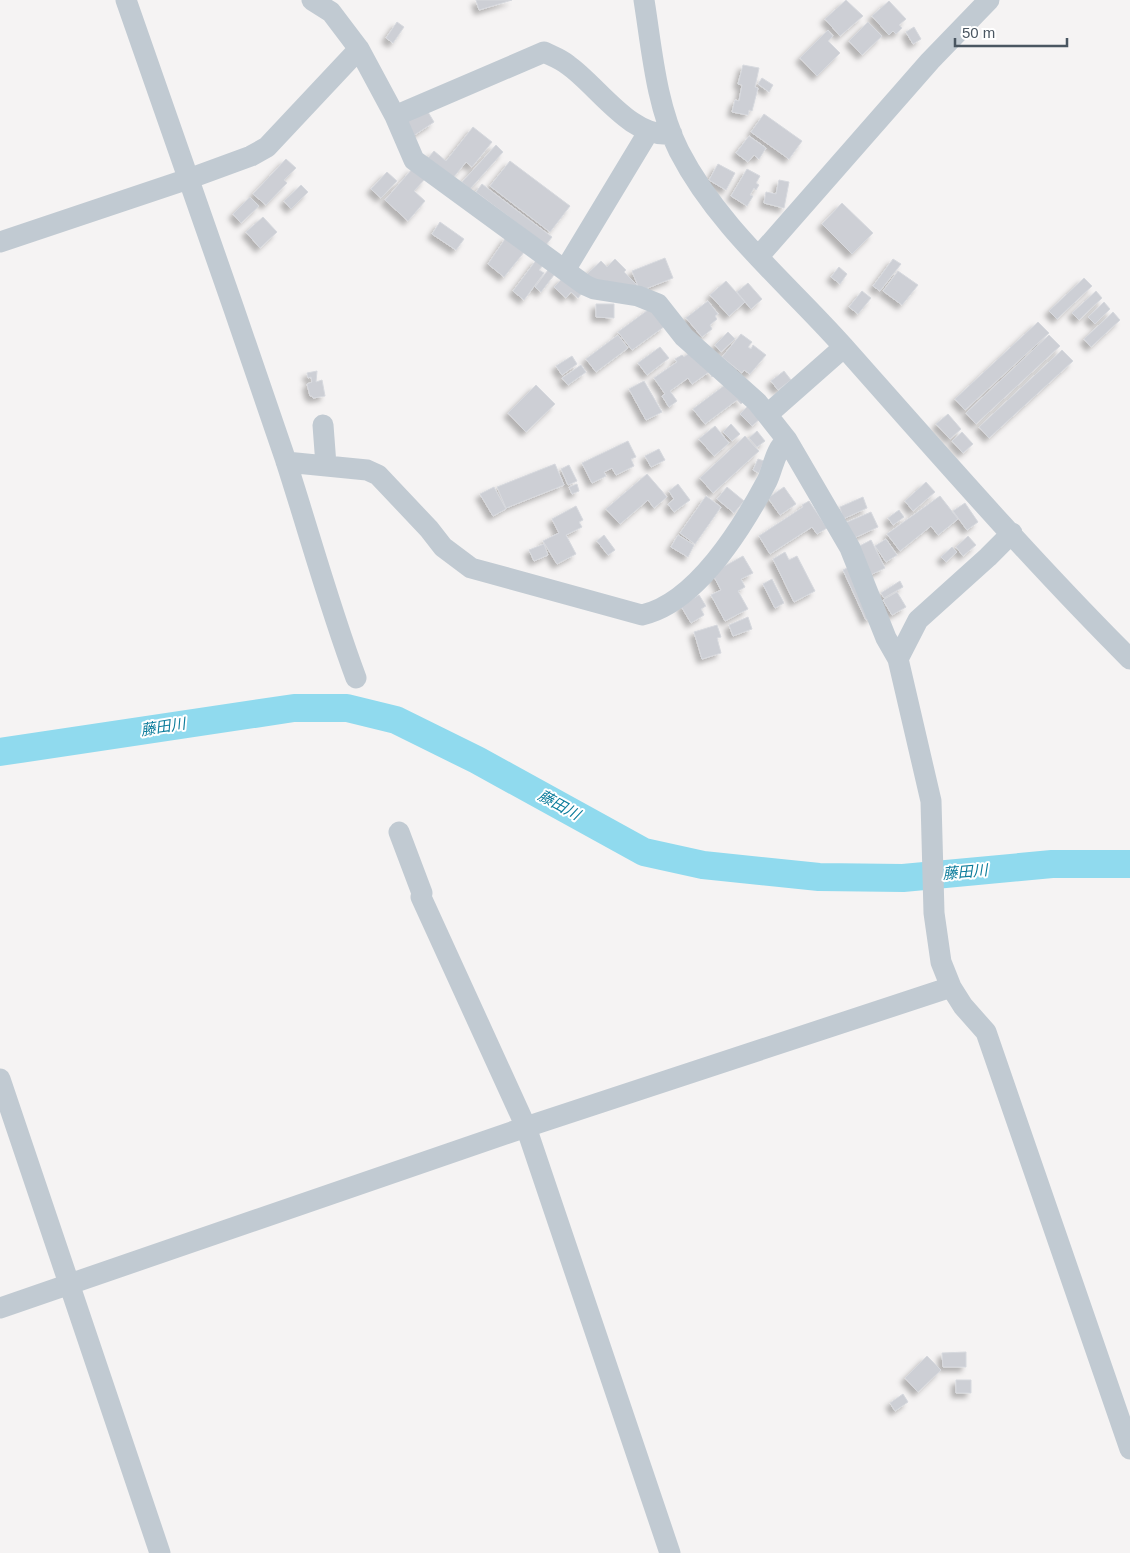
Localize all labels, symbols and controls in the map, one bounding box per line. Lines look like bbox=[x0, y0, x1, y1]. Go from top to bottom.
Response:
scale bar bbox=[955, 15, 1068, 47]
text: 50 m bbox=[962, 24, 995, 41]
water label: 藤田川 bbox=[139, 714, 188, 738]
water label: 藤田川 bbox=[535, 786, 585, 824]
water label: 藤田川 bbox=[942, 861, 990, 882]

